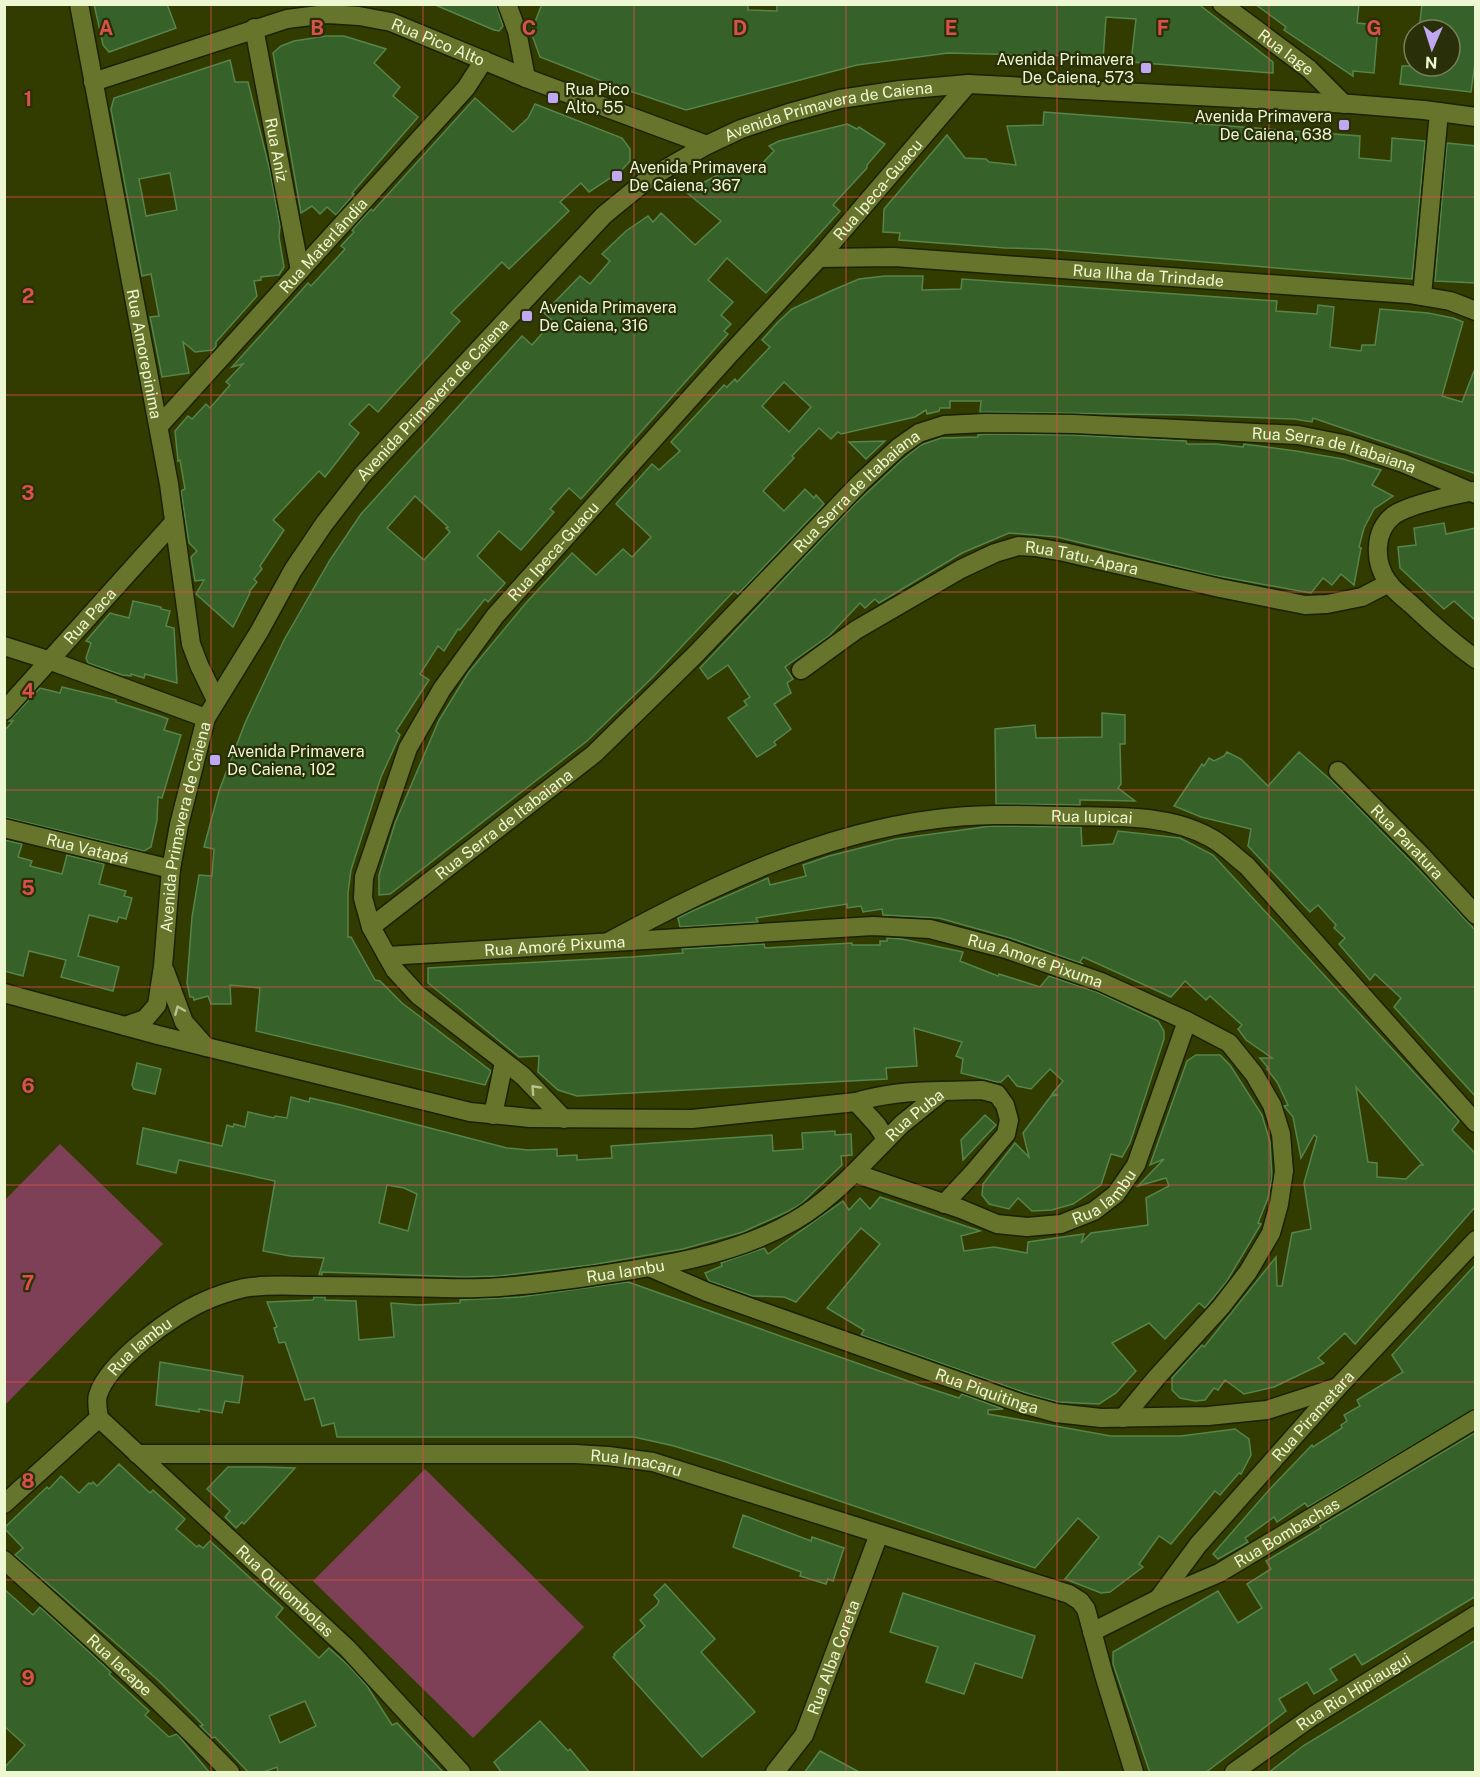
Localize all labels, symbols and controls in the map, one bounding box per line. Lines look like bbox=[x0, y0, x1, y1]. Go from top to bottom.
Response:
street label: Rua Pico Alto bbox=[389, 14, 487, 70]
text: A bbox=[99, 16, 113, 40]
text: B bbox=[310, 16, 324, 40]
text: C bbox=[522, 16, 536, 40]
text: D bbox=[733, 16, 747, 40]
text: E bbox=[945, 16, 957, 40]
text: F bbox=[1157, 16, 1169, 40]
text: G bbox=[1366, 16, 1382, 40]
north arrow bbox=[1402, 18, 1462, 78]
street label: Rua Iage bbox=[1254, 25, 1317, 79]
place label: Avenida Primavera De Caiena, 573 bbox=[996, 50, 1134, 87]
text: N bbox=[1424, 53, 1438, 72]
marker: Avenida Primavera De Caiena, 573 bbox=[1139, 61, 1153, 75]
street label: Avenida Primavera de Caiena bbox=[721, 78, 934, 146]
place label: Rua Pico Alto, 55 bbox=[565, 80, 630, 117]
text: 1 bbox=[24, 87, 32, 111]
marker: Rua Pico Alto, 55 bbox=[546, 91, 560, 105]
place label: Avenida Primavera De Caiena, 638 bbox=[1194, 107, 1332, 144]
street label: Rua Aniz bbox=[261, 116, 292, 184]
marker: Avenida Primavera De Caiena, 638 bbox=[1337, 118, 1351, 132]
street label: Rua Ipeca-Guacu bbox=[829, 135, 927, 244]
place label: Avenida Primavera De Caiena, 367 bbox=[629, 158, 767, 195]
marker: Avenida Primavera De Caiena, 367 bbox=[610, 169, 624, 183]
street label: Rua Materlândia bbox=[275, 194, 372, 297]
street label: Rua Ilha da Trindade bbox=[1072, 261, 1225, 291]
text: 2 bbox=[22, 284, 34, 308]
street label: Rua Amorepinima bbox=[123, 287, 166, 421]
place label: Avenida Primavera De Caiena, 316 bbox=[539, 298, 677, 335]
marker: Avenida Primavera De Caiena, 316 bbox=[520, 309, 534, 323]
street label: Avenida Primavera de Caiena bbox=[353, 315, 513, 485]
street label: Rua Serra de Itabaiana bbox=[1251, 424, 1419, 477]
street label: Rua Serra de Itabaiana bbox=[790, 426, 924, 556]
text: 3 bbox=[21, 481, 35, 505]
street label: Rua Ipeca-Guacu bbox=[504, 498, 603, 605]
street label: Rua Tatu-Apara bbox=[1025, 537, 1140, 579]
street label: Rua Paca bbox=[60, 584, 120, 648]
text: 4 bbox=[21, 679, 35, 703]
street label: Avenida Primavera de Caiena bbox=[157, 720, 215, 933]
place label: Avenida Primavera De Caiena, 102 bbox=[227, 742, 365, 779]
marker: Avenida Primavera De Caiena, 102 bbox=[208, 753, 222, 767]
street label: Rua Serra de Itabaiana bbox=[432, 765, 576, 884]
street label: Rua Paratura bbox=[1367, 801, 1447, 883]
street label: Rua Iupicai bbox=[1051, 807, 1133, 828]
street label: Rua Vatapá bbox=[44, 830, 131, 868]
text: 5 bbox=[21, 876, 35, 900]
street label: Rua Amoré Pixuma bbox=[966, 930, 1105, 992]
street label: Rua Amoré Pixuma bbox=[484, 932, 626, 960]
one-way arrow bbox=[174, 1005, 186, 1016]
text: 6 bbox=[21, 1074, 35, 1098]
one-way arrow bbox=[531, 1085, 542, 1095]
street label: Rua Puba bbox=[882, 1085, 948, 1145]
street label: Rua Iambu bbox=[1069, 1166, 1140, 1229]
street label: Rua Iambu bbox=[585, 1256, 666, 1287]
text: 7 bbox=[22, 1271, 34, 1295]
street label: Rua Iambu bbox=[104, 1314, 175, 1379]
street label: Rua Piquitinga bbox=[933, 1365, 1040, 1418]
street label: Rua Pirametara bbox=[1268, 1367, 1358, 1465]
street label: Rua Imacaru bbox=[590, 1446, 684, 1481]
text: 8 bbox=[21, 1469, 35, 1493]
street label: Rua Bombachas bbox=[1231, 1494, 1343, 1572]
street label: Rua Quilombolas bbox=[232, 1541, 337, 1641]
street label: Rua Alba Coreta bbox=[803, 1597, 864, 1717]
street label: Rua Iacape bbox=[83, 1630, 156, 1700]
street label: Rua Rio Hipiaugui bbox=[1293, 1649, 1414, 1735]
text: 9 bbox=[21, 1666, 35, 1690]

